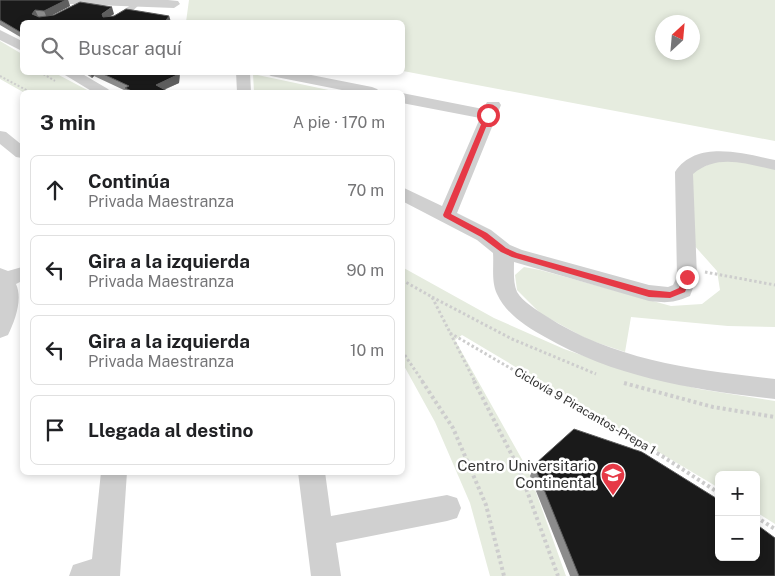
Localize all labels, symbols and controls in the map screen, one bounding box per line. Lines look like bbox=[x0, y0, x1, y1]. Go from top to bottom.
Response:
north arrow bbox=[655, 15, 700, 60]
search box bbox=[20, 20, 405, 75]
icon: search bbox=[38, 34, 66, 62]
text: Buscar aquí bbox=[78, 37, 182, 59]
route start bbox=[477, 104, 500, 127]
text: 3 min bbox=[40, 110, 96, 135]
text: A pie · 170 m bbox=[293, 113, 385, 132]
text: Continúa bbox=[88, 170, 170, 192]
icon: ahead bbox=[41, 176, 69, 204]
text: 70 m bbox=[347, 181, 384, 200]
text: Privada Maestranza bbox=[88, 192, 234, 211]
text: Gira a la izquierda bbox=[88, 250, 250, 272]
icon: left bbox=[41, 256, 69, 284]
text: 90 m bbox=[347, 261, 384, 280]
route end bbox=[676, 266, 699, 289]
text: Privada Maestranza bbox=[88, 272, 234, 291]
text: Gira a la izquierda bbox=[88, 330, 250, 352]
icon: left bbox=[41, 336, 69, 364]
text: 10 m bbox=[350, 341, 384, 360]
text: Privada Maestranza bbox=[88, 352, 234, 371]
street label: Ciclovía 9 Piracantos-Prepa 1 bbox=[512, 365, 658, 457]
icon: arrive bbox=[41, 416, 69, 444]
text: Llegada al destino bbox=[88, 419, 253, 441]
place label: Centro Universitario Continental bbox=[457, 457, 596, 491]
school or university icon: Centro Universitario Continental bbox=[600, 462, 626, 496]
map controls bbox=[715, 471, 760, 561]
button: + bbox=[715, 471, 760, 516]
button: − bbox=[715, 516, 760, 561]

